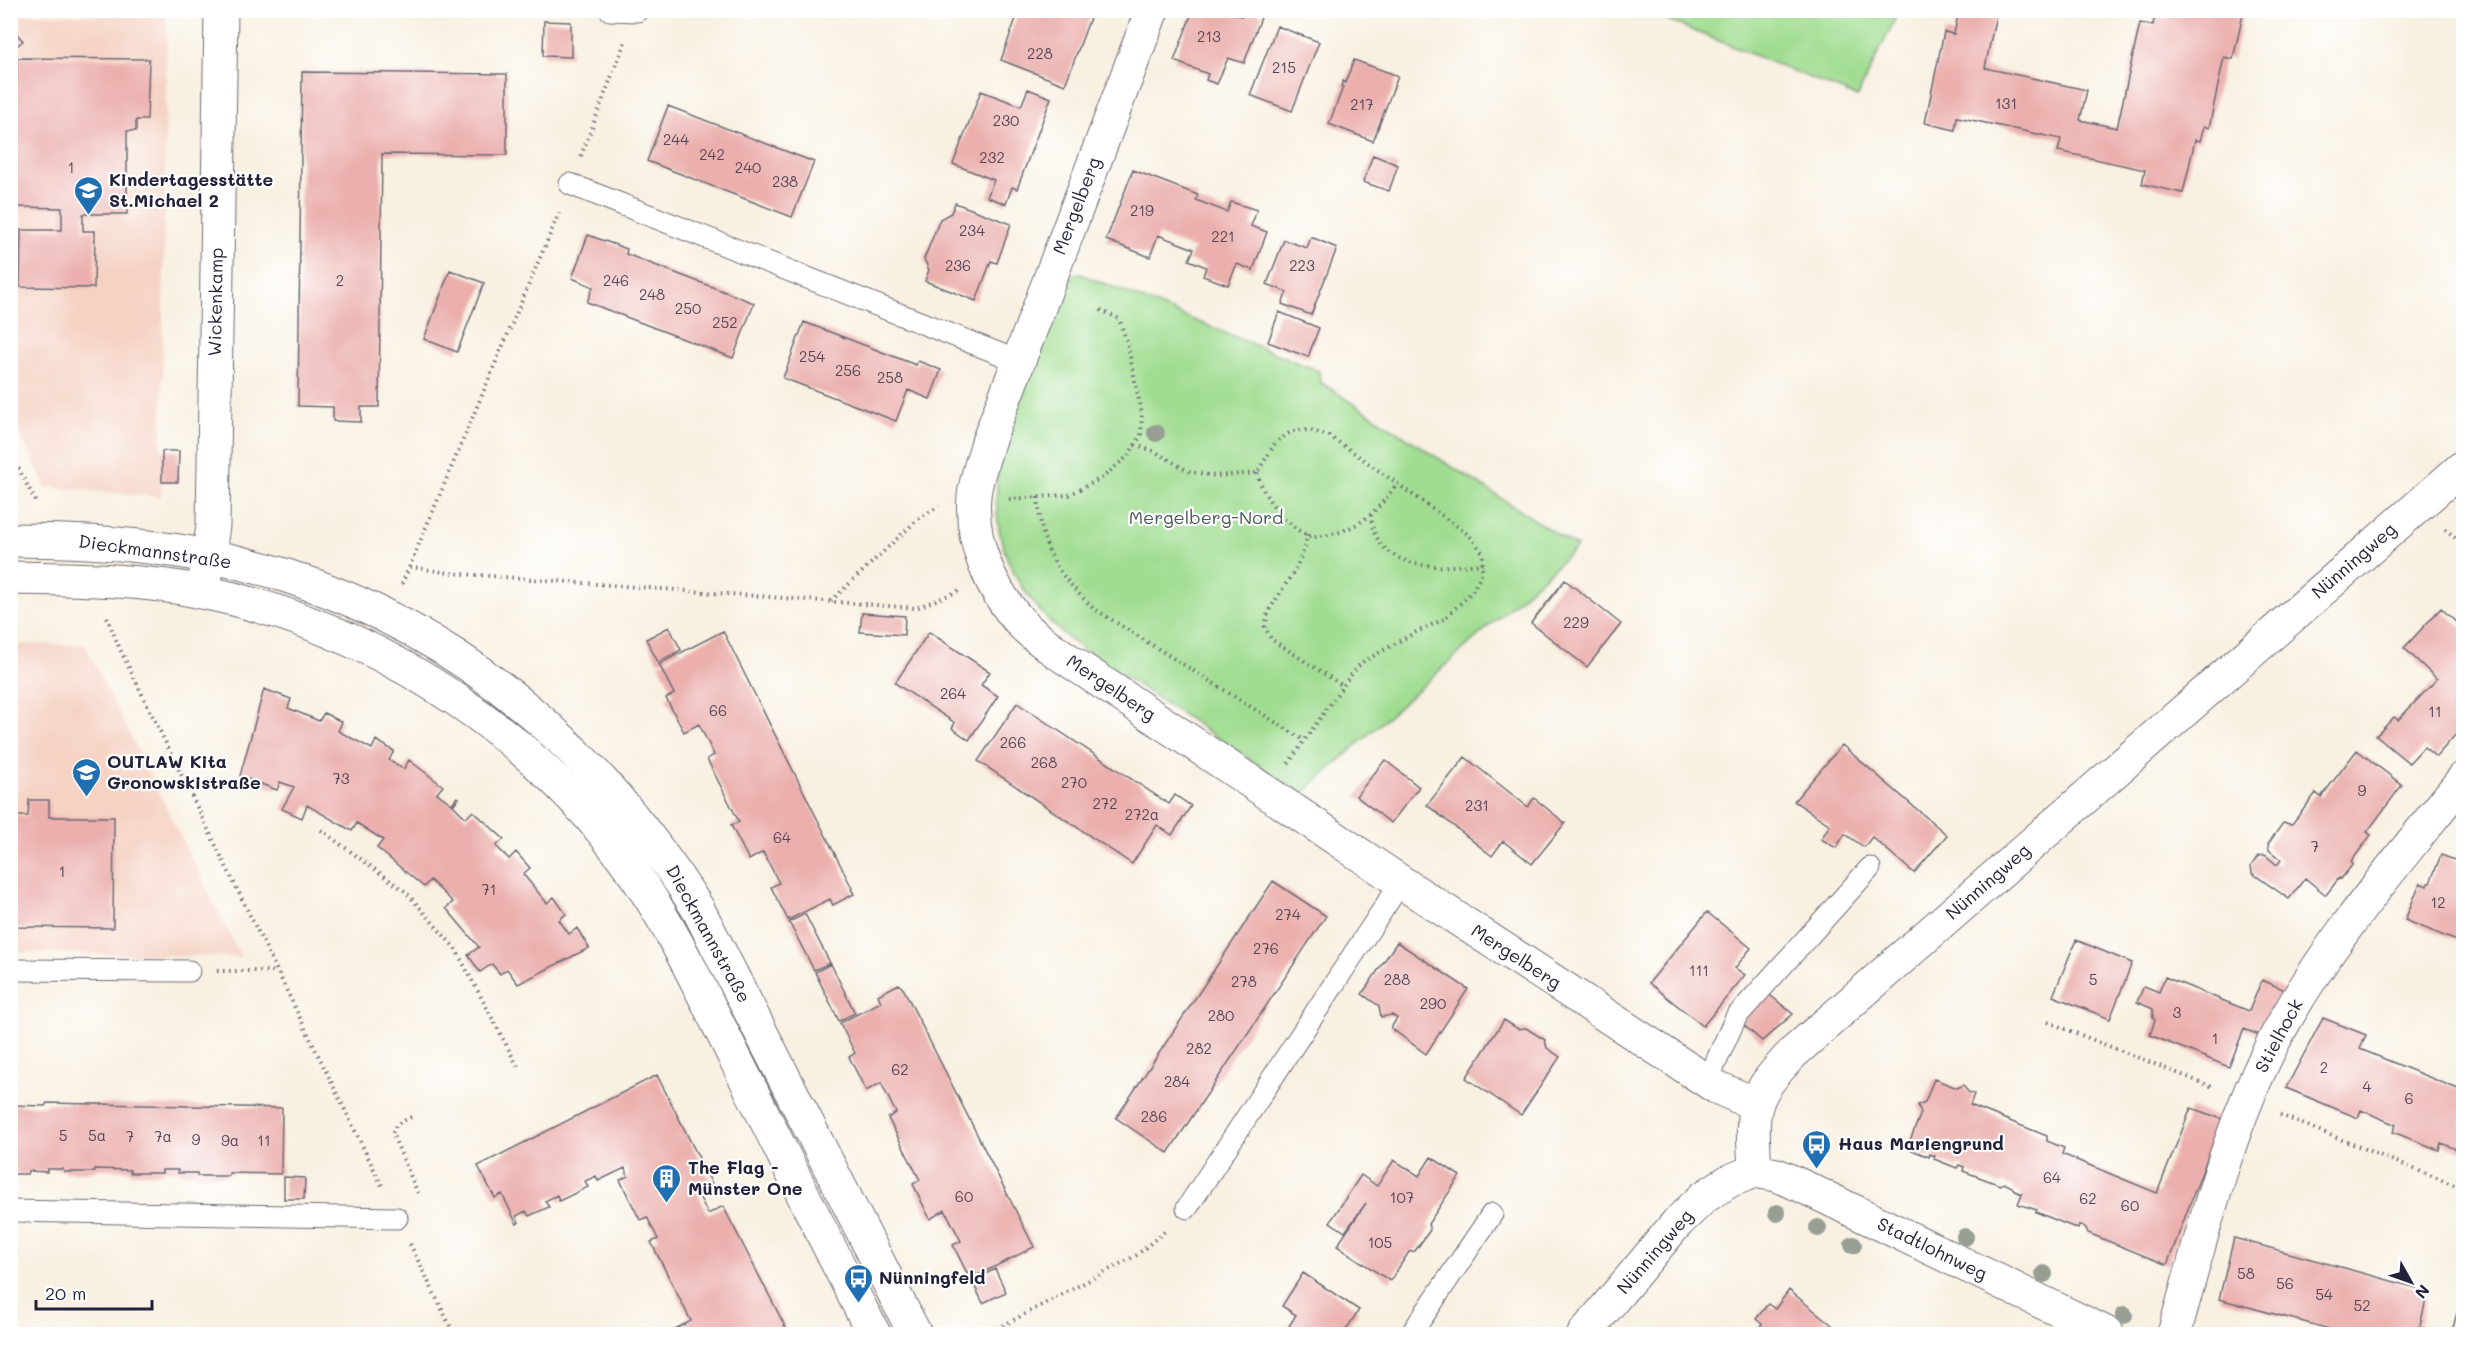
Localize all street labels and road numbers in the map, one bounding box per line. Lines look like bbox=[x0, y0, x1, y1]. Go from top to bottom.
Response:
street label: Mergelberg bbox=[1046, 153, 1106, 258]
street label: Wickenkamp bbox=[202, 247, 228, 357]
street label: Nünningweg bbox=[2306, 517, 2401, 604]
street label: Dieckmannstraße bbox=[77, 528, 233, 574]
street label: Mergelberg bbox=[1062, 649, 1161, 726]
street label: Nünningweg bbox=[1940, 838, 2035, 925]
street label: Dieckmannstraße bbox=[661, 860, 757, 1007]
street label: Mergelberg bbox=[1467, 918, 1566, 994]
street label: Stielhock bbox=[2249, 994, 2308, 1077]
street label: Nünningweg bbox=[1611, 1204, 1698, 1299]
street label: Stadtlohnweg bbox=[1873, 1211, 1991, 1285]

